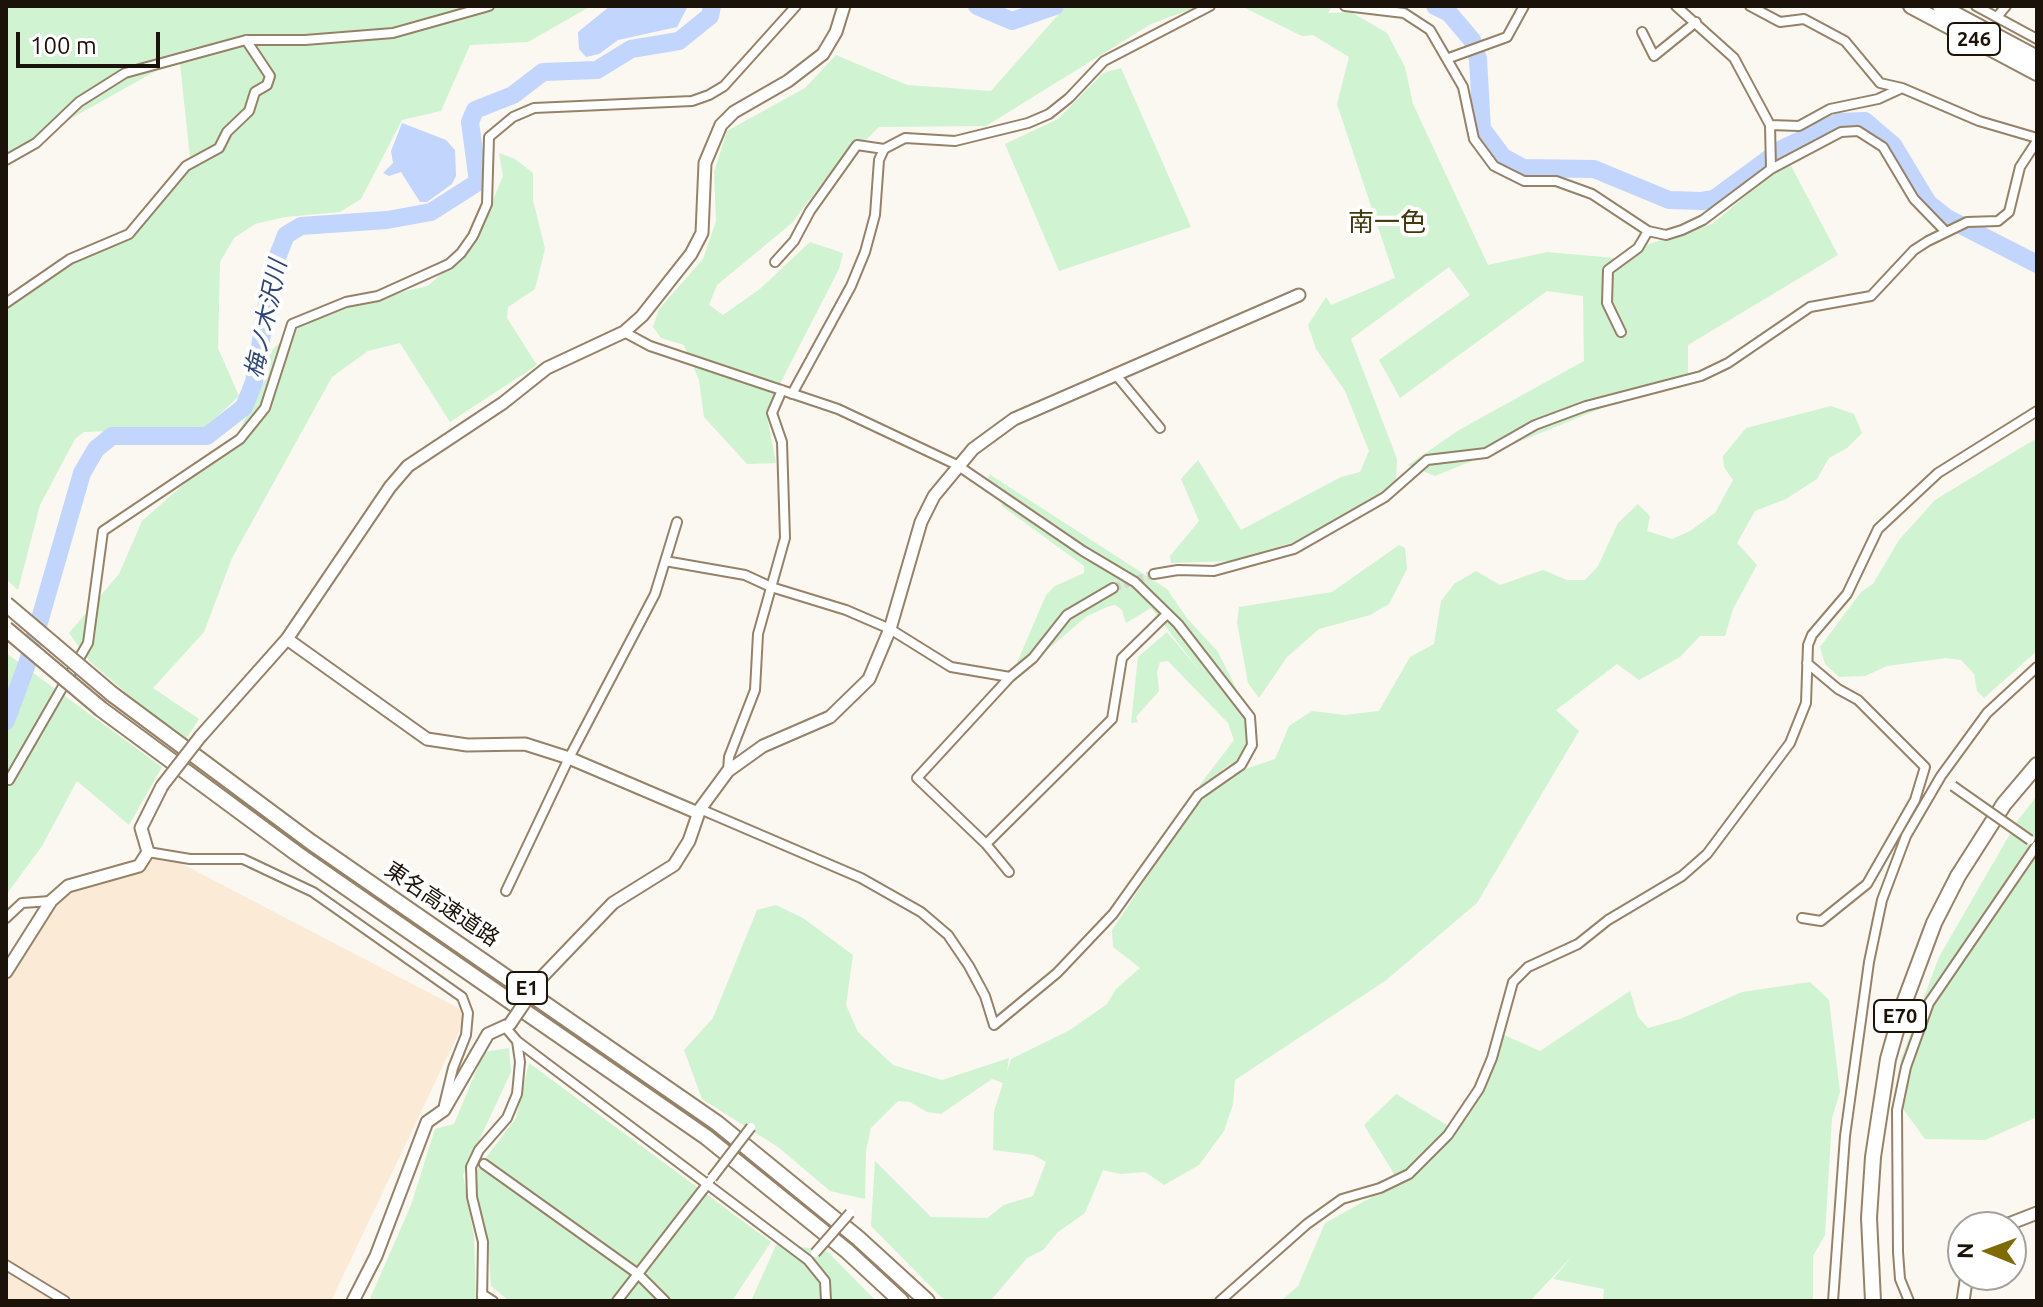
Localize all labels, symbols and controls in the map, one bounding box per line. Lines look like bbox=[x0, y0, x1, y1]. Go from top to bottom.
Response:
scale bar bbox=[20, 16, 164, 66]
road number: 246 bbox=[1948, 23, 2000, 55]
text: 100 m bbox=[30, 32, 97, 59]
district label: 南一色 bbox=[1348, 206, 1426, 238]
water label: 梅ノ木沢川 bbox=[239, 257, 293, 381]
street label: 東名高速道路 bbox=[380, 856, 504, 952]
road number: E1 bbox=[507, 972, 547, 1004]
road number: E70 bbox=[1874, 1000, 1926, 1032]
north arrow bbox=[1947, 1211, 2027, 1291]
text: N bbox=[1952, 1242, 1977, 1259]

